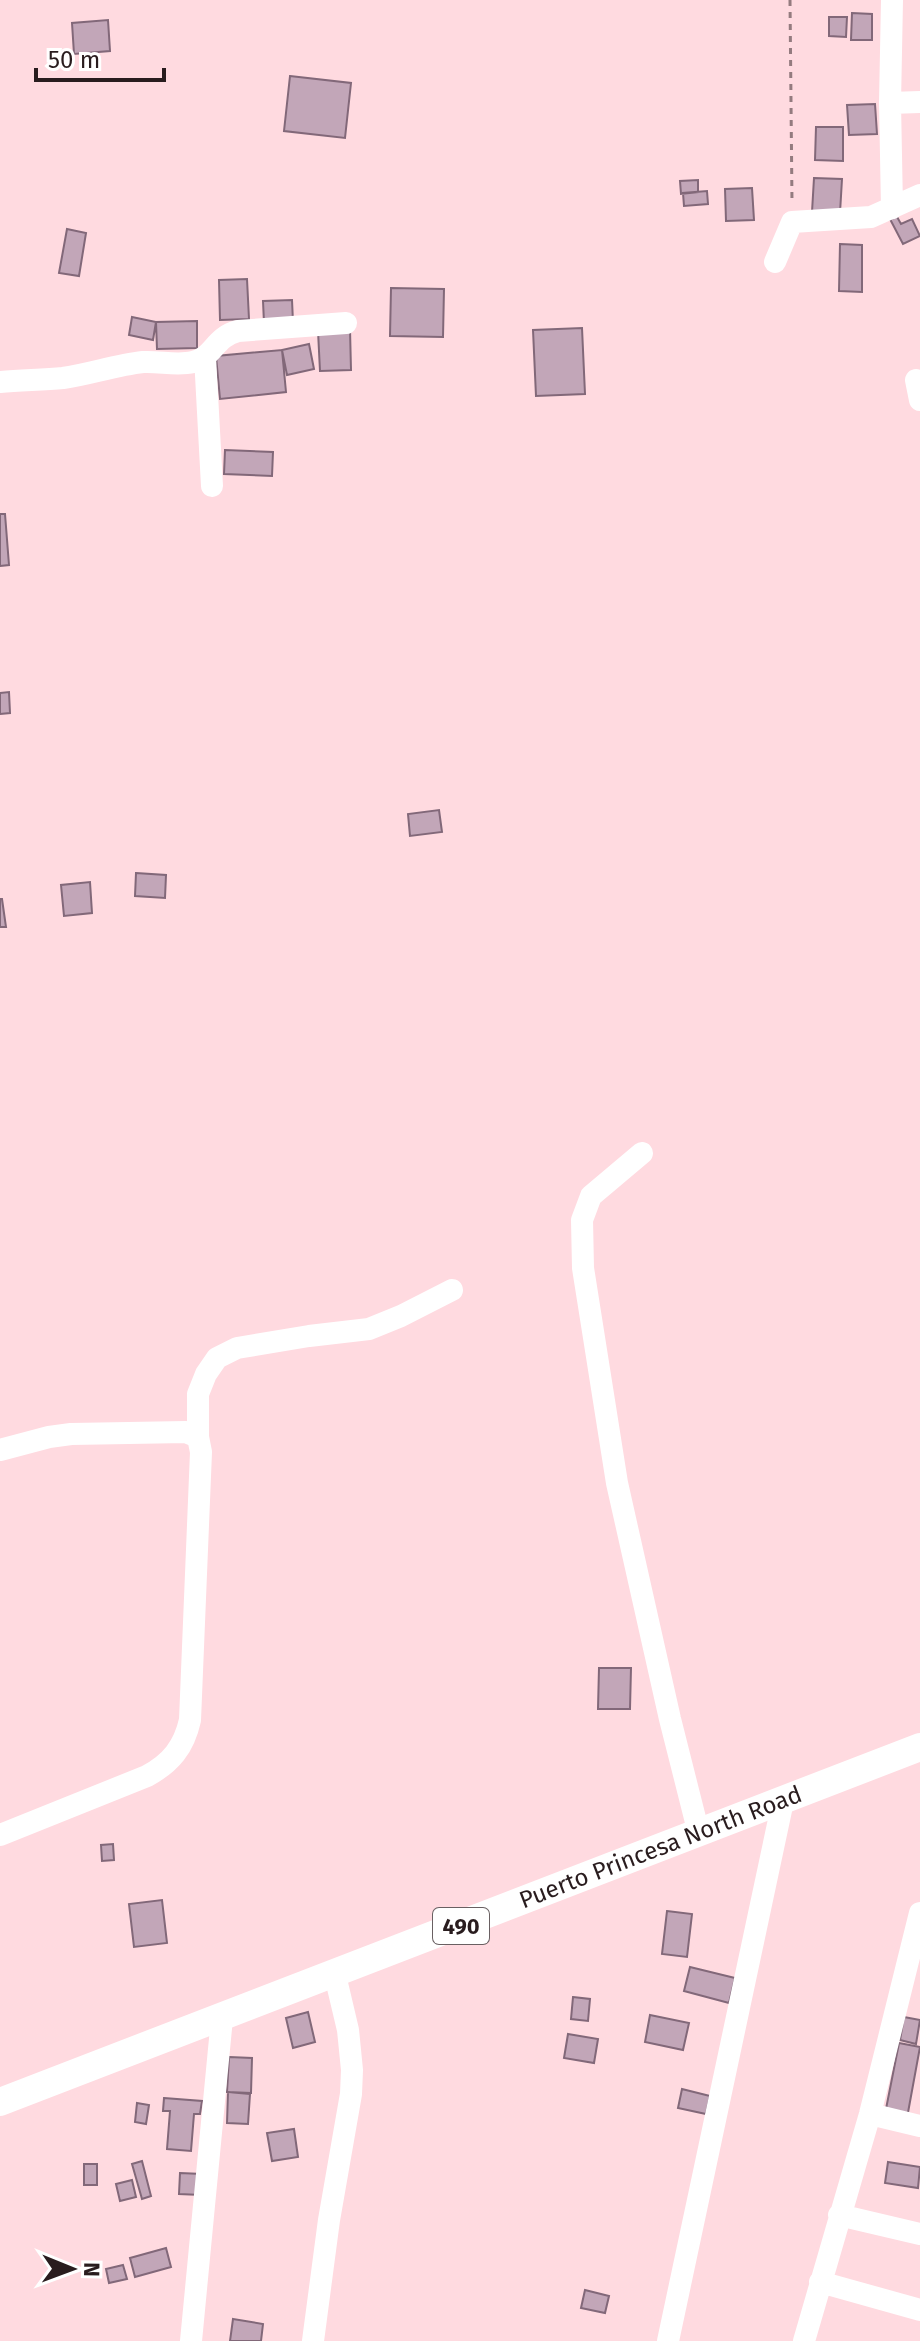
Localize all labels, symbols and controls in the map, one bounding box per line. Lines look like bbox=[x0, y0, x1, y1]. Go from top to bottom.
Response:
scale bar bbox=[36, 32, 164, 82]
text: 50 m bbox=[48, 46, 100, 74]
street label: Puerto Princesa North Road bbox=[515, 1780, 806, 1914]
road number: 490 bbox=[433, 1908, 489, 1944]
north arrow bbox=[32, 2229, 112, 2309]
text: N bbox=[78, 2262, 105, 2277]

